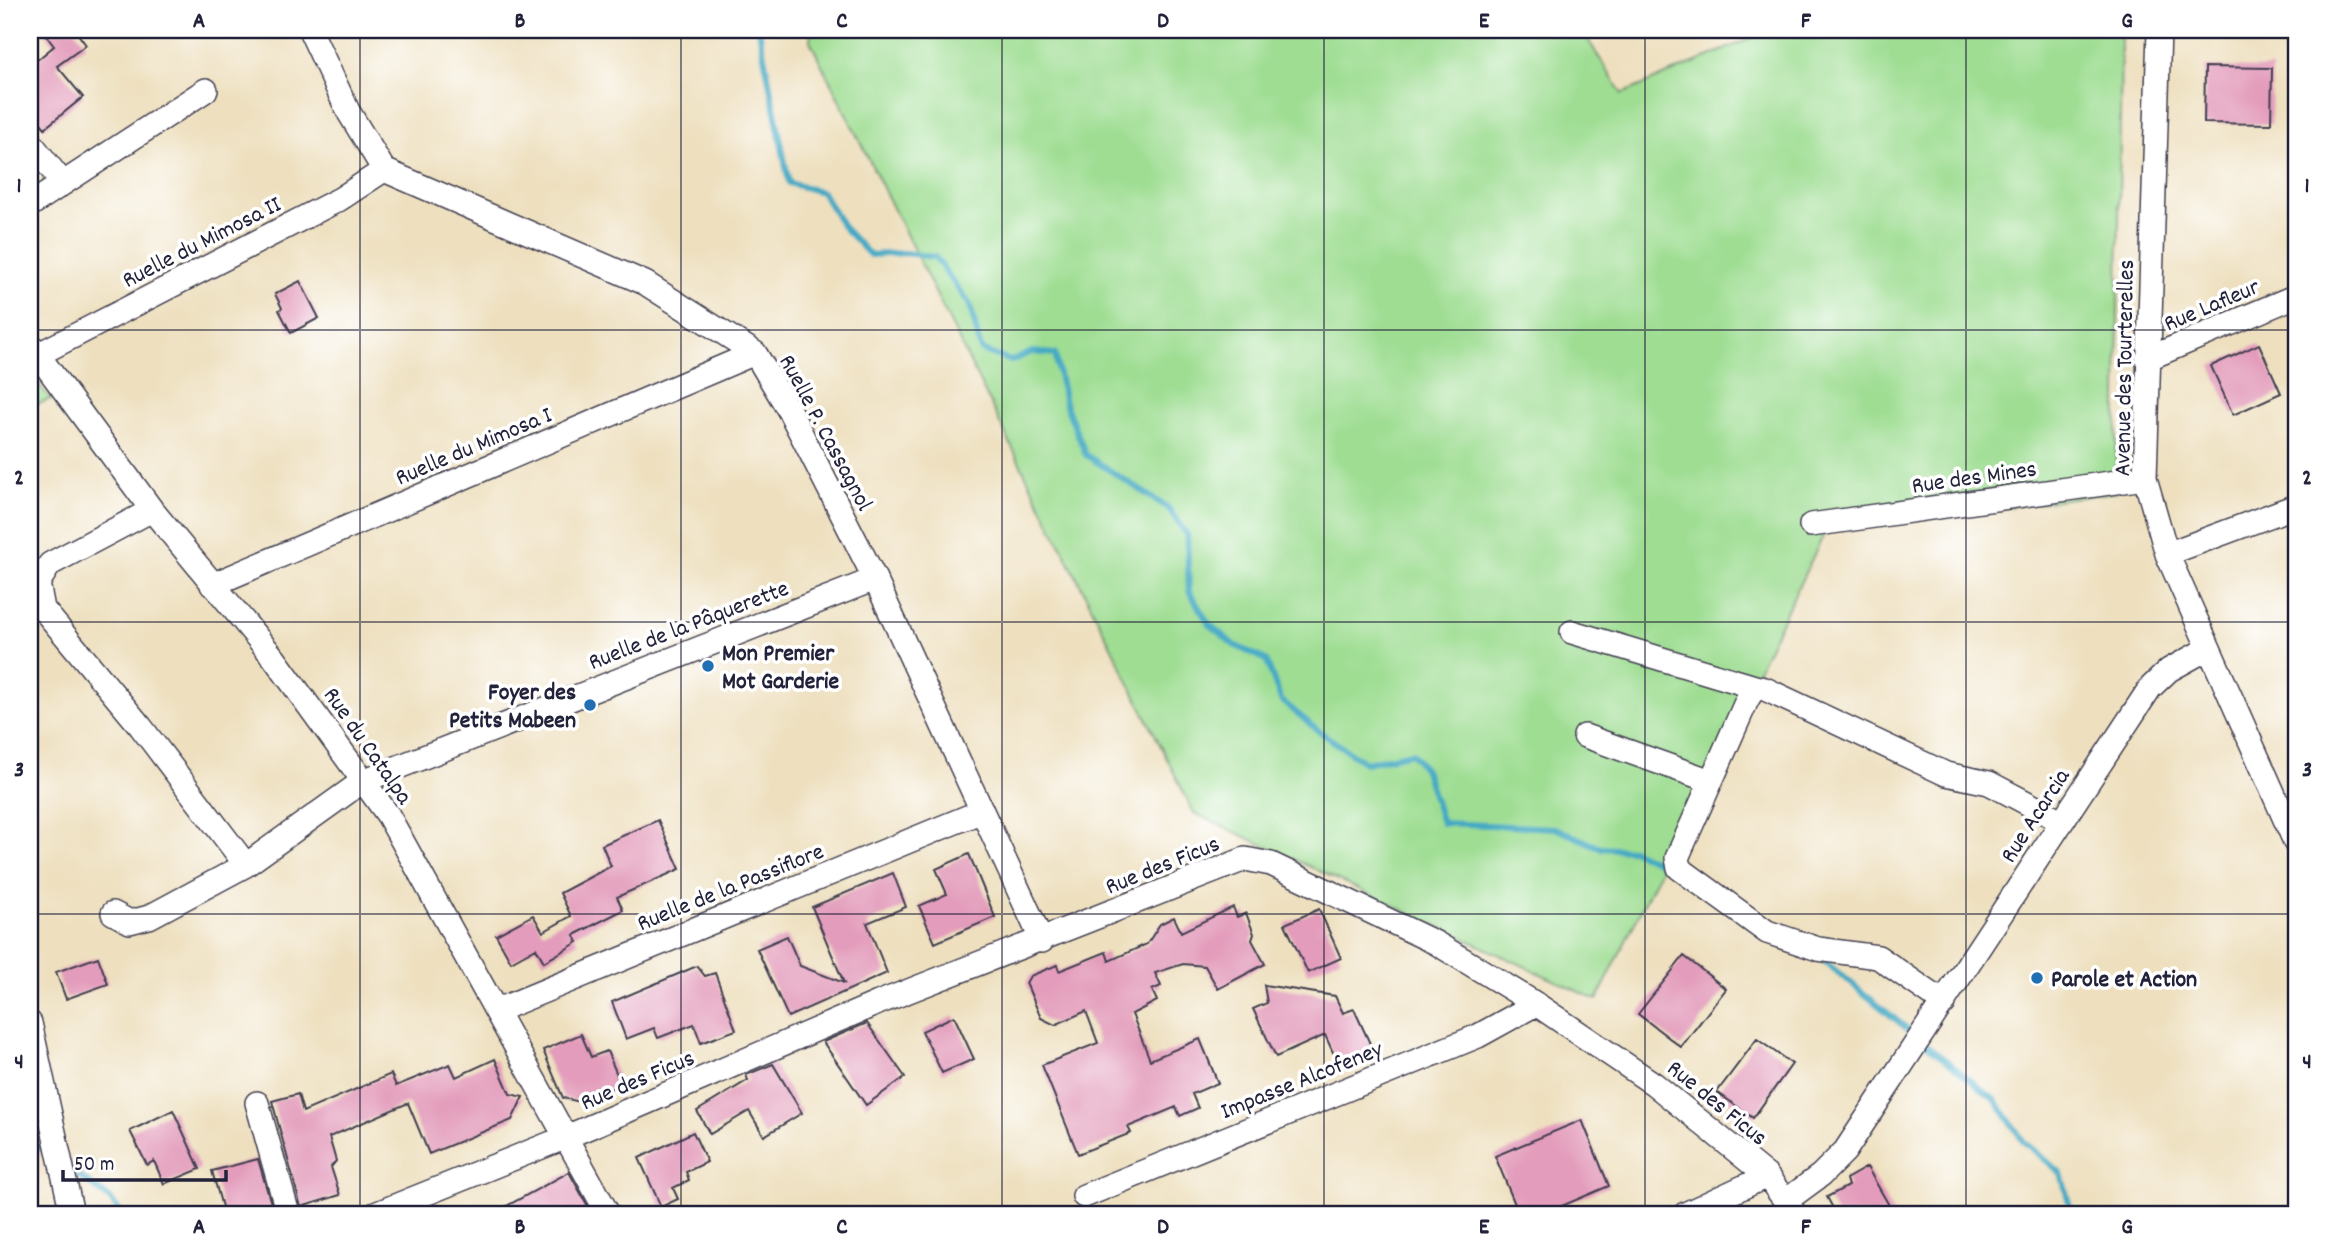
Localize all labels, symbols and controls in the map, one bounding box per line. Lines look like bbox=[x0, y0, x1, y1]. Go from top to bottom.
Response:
text: A bbox=[193, 6, 205, 39]
text: B bbox=[515, 6, 526, 39]
text: C bbox=[836, 6, 848, 39]
text: D bbox=[1157, 6, 1169, 39]
text: E bbox=[1479, 6, 1490, 39]
text: F bbox=[1801, 6, 1812, 39]
text: G bbox=[2121, 6, 2133, 39]
text: 1 bbox=[16, 171, 22, 204]
text: 1 bbox=[2304, 171, 2310, 204]
street label: Ruelle du Mimosa II bbox=[117, 189, 288, 298]
street label: Avenue des Tourterelles bbox=[2107, 259, 2145, 477]
street label: Rue Lafleur bbox=[2159, 271, 2265, 342]
street label: Ruelle P. Cassagnol bbox=[769, 349, 880, 518]
street label: Ruelle du Mimosa I bbox=[391, 399, 558, 496]
street label: Rue des Mines bbox=[1910, 453, 2039, 505]
text: 2 bbox=[14, 463, 24, 496]
text: 2 bbox=[2302, 463, 2312, 496]
street label: Ruelle de la Pâquerette bbox=[584, 573, 794, 681]
place label: Mon Premier Mot Garderie bbox=[722, 638, 839, 700]
marker: Mon Premier Mot Garderie bbox=[700, 658, 716, 674]
place label: Foyer des Petits Mabeen bbox=[449, 677, 576, 739]
street label: Rue du Catalpa bbox=[313, 681, 420, 813]
marker: Foyer des Petits Mabeen bbox=[582, 697, 598, 713]
text: 3 bbox=[14, 755, 24, 788]
text: 3 bbox=[2302, 755, 2312, 788]
street label: Rue Acarcia bbox=[1993, 762, 2080, 870]
street label: Rue des Ficus bbox=[1101, 828, 1225, 905]
street label: Ruelle de la Passiflore bbox=[633, 836, 830, 942]
place label: Parole et Action bbox=[2051, 964, 2197, 998]
marker: Parole et Action bbox=[2029, 970, 2045, 986]
street label: Impasse Alcofeney bbox=[1216, 1033, 1389, 1130]
street label: Rue des Ficus bbox=[576, 1043, 700, 1121]
text: 4 bbox=[14, 1047, 24, 1080]
text: 4 bbox=[2302, 1047, 2312, 1080]
street label: Rue des Ficus bbox=[1659, 1053, 1774, 1156]
scale bar bbox=[63, 1139, 226, 1183]
text: 50 m bbox=[74, 1151, 114, 1181]
text: A bbox=[193, 1212, 205, 1244]
text: B bbox=[515, 1212, 526, 1244]
text: C bbox=[836, 1212, 848, 1244]
text: D bbox=[1157, 1212, 1169, 1244]
text: E bbox=[1479, 1212, 1490, 1244]
text: F bbox=[1801, 1212, 1812, 1244]
text: G bbox=[2121, 1212, 2133, 1244]

